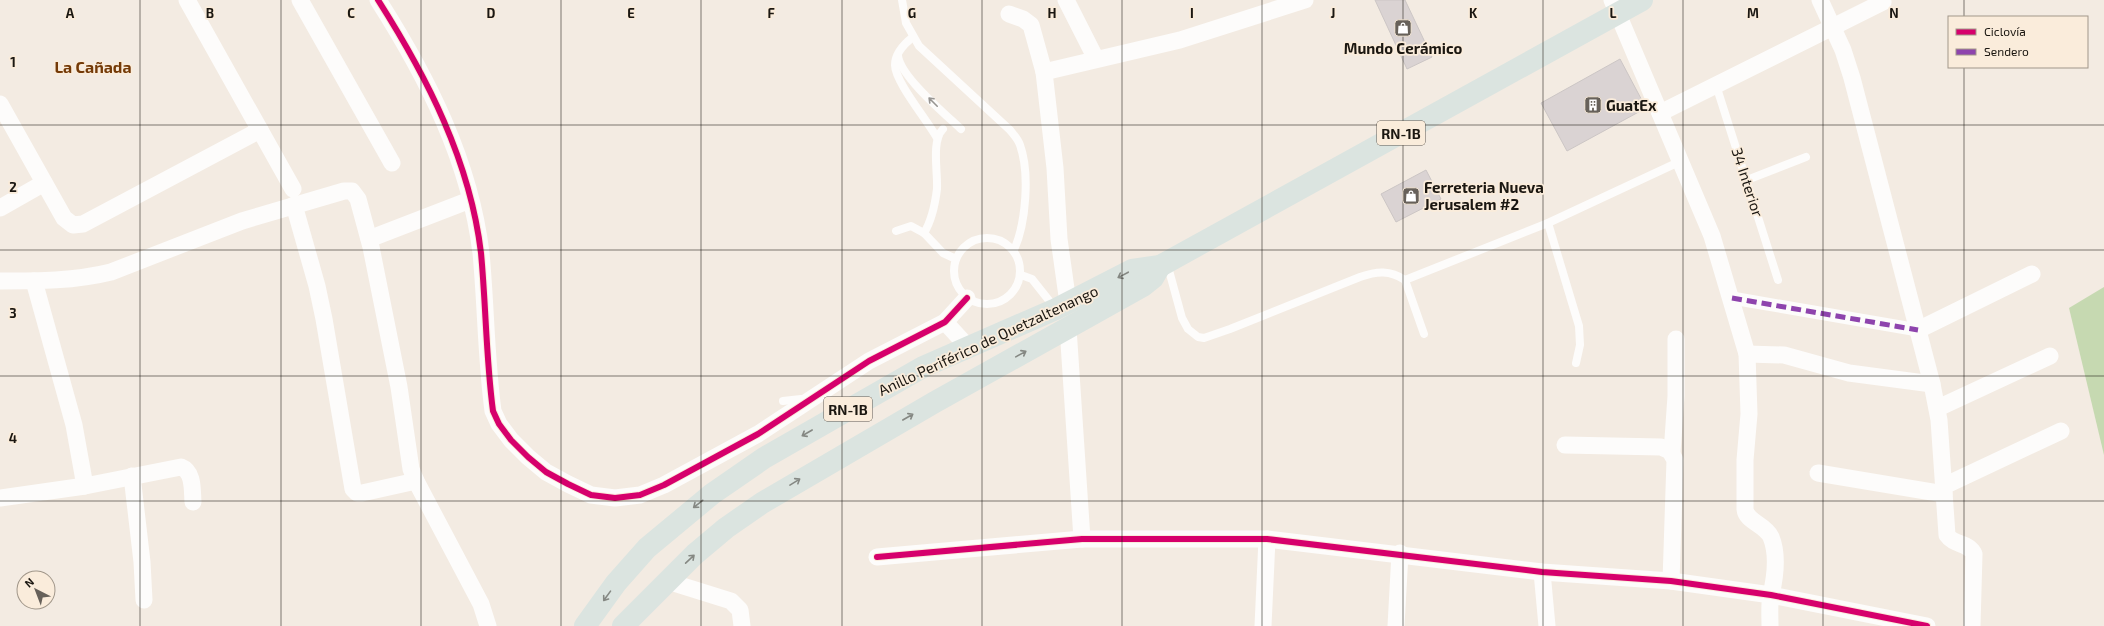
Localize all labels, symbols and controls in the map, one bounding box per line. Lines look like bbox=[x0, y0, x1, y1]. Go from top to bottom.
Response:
text: A bbox=[66, 5, 75, 21]
text: B bbox=[206, 5, 214, 21]
text: C bbox=[347, 5, 355, 21]
text: D bbox=[487, 5, 496, 21]
text: E bbox=[627, 5, 635, 21]
text: F bbox=[767, 5, 775, 21]
text: G bbox=[908, 5, 916, 21]
text: H bbox=[1048, 5, 1057, 21]
text: I bbox=[1190, 5, 1194, 21]
text: J bbox=[1331, 5, 1335, 21]
text: K bbox=[1469, 5, 1478, 21]
text: L bbox=[1610, 5, 1617, 21]
text: M bbox=[1747, 5, 1759, 21]
text: N bbox=[1889, 5, 1899, 21]
legend bbox=[1948, 16, 2088, 68]
shop icon: Mundo Cerámico bbox=[1393, 18, 1413, 38]
text: Ciclovía bbox=[1984, 24, 2026, 38]
place label: Mundo Cerámico bbox=[1344, 39, 1462, 57]
text: Sendero bbox=[1984, 44, 2029, 58]
text: 1 bbox=[10, 54, 16, 70]
district label: La Cañada bbox=[54, 57, 132, 76]
building icon: GuatEx bbox=[1583, 95, 1603, 115]
place label: GuatEx bbox=[1606, 96, 1657, 114]
one-way arrow bbox=[928, 97, 938, 107]
road number: RN-1B bbox=[1377, 121, 1425, 145]
street label: 34 Interior bbox=[1728, 145, 1768, 219]
place label: Ferreteria Nueva Jerusalem #2 bbox=[1424, 178, 1544, 213]
text: 2 bbox=[9, 179, 17, 195]
shop icon: Ferreteria Nueva Jerusalem #2 bbox=[1401, 186, 1421, 206]
one-way arrow bbox=[1117, 271, 1129, 279]
street label: Anillo Periférico de Quetzaltenango bbox=[875, 281, 1101, 400]
text: 3 bbox=[9, 305, 17, 321]
one-way arrow bbox=[1015, 350, 1027, 357]
road number: RN-1B bbox=[824, 397, 872, 421]
one-way arrow bbox=[902, 413, 914, 421]
text: 4 bbox=[9, 430, 17, 446]
one-way arrow bbox=[801, 430, 813, 438]
one-way arrow bbox=[789, 478, 801, 486]
one-way arrow bbox=[693, 500, 704, 509]
one-way arrow bbox=[685, 554, 695, 563]
north arrow bbox=[16, 570, 56, 610]
text: N bbox=[22, 575, 36, 590]
one-way arrow bbox=[602, 590, 611, 601]

